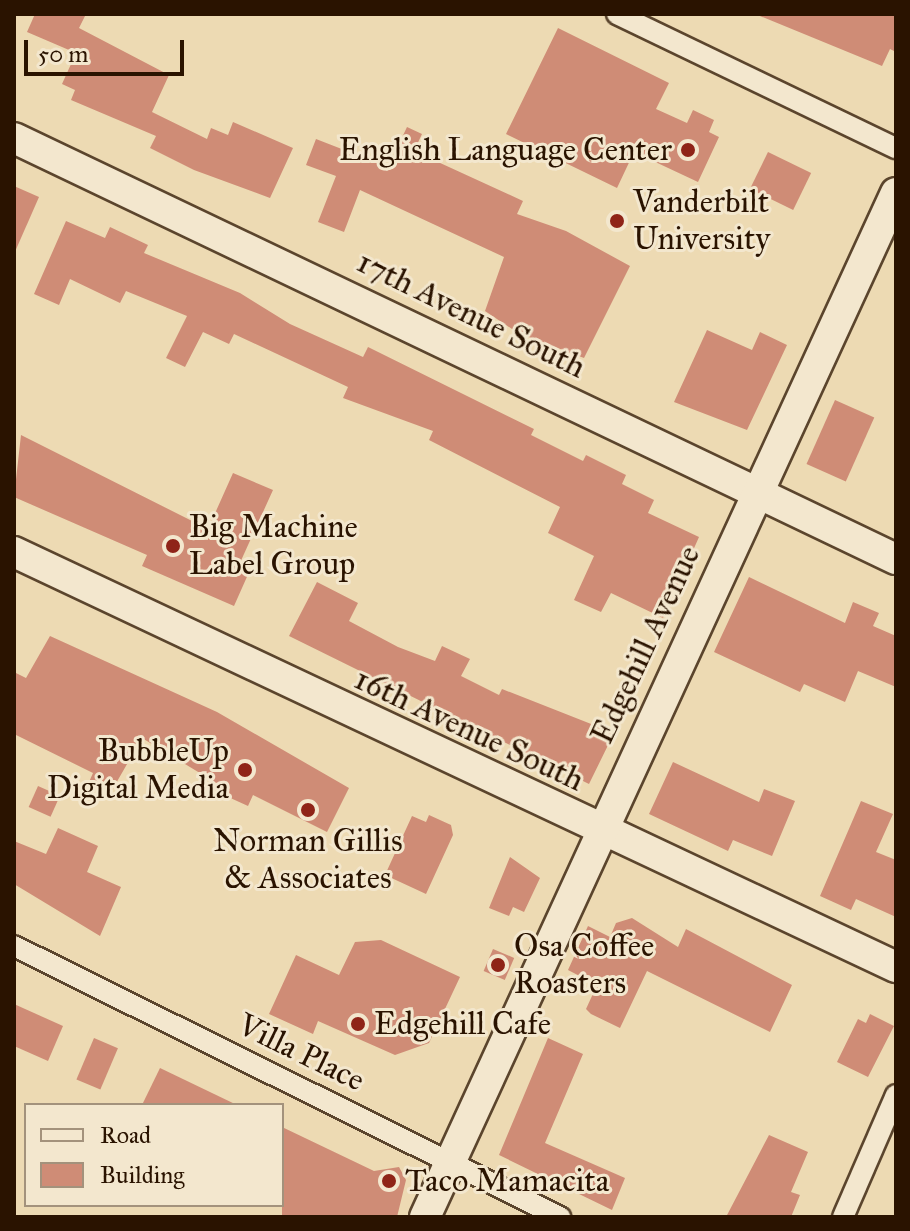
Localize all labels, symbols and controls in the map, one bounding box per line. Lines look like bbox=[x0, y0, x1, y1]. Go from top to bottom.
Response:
scale bar bbox=[28, 24, 188, 74]
text: 50 m bbox=[38, 39, 88, 69]
place label: English Language Center bbox=[339, 131, 672, 169]
marker: English Language Center bbox=[679, 141, 697, 159]
place label: Vanderbilt University bbox=[633, 184, 770, 259]
marker: Vanderbilt University bbox=[608, 212, 626, 230]
street label: 17th Avenue South bbox=[350, 243, 592, 387]
place label: Big Machine Label Group bbox=[189, 509, 358, 584]
marker: Big Machine Label Group bbox=[164, 537, 182, 555]
street label: Edgehill Avenue bbox=[583, 540, 709, 750]
street label: 16th Avenue South bbox=[348, 660, 590, 800]
place label: BubbleUp Digital Media bbox=[47, 733, 229, 808]
marker: BubbleUp Digital Media bbox=[236, 761, 254, 779]
marker: Norman Gillis & Associates bbox=[299, 801, 317, 819]
place label: Norman Gillis & Associates bbox=[213, 823, 403, 898]
place label: Osa Coffee Roasters bbox=[514, 928, 654, 1003]
marker: Osa Coffee Roasters bbox=[489, 956, 507, 974]
place label: Edgehill Cafe bbox=[374, 1005, 551, 1043]
street label: Villa Place bbox=[231, 1006, 371, 1100]
marker: Edgehill Cafe bbox=[349, 1015, 367, 1033]
legend bbox=[24, 1103, 284, 1207]
text: Road bbox=[100, 1120, 151, 1150]
text: Building bbox=[100, 1160, 185, 1190]
place label: Taco Mamacita bbox=[405, 1162, 609, 1200]
marker: Taco Mamacita bbox=[380, 1172, 398, 1190]

